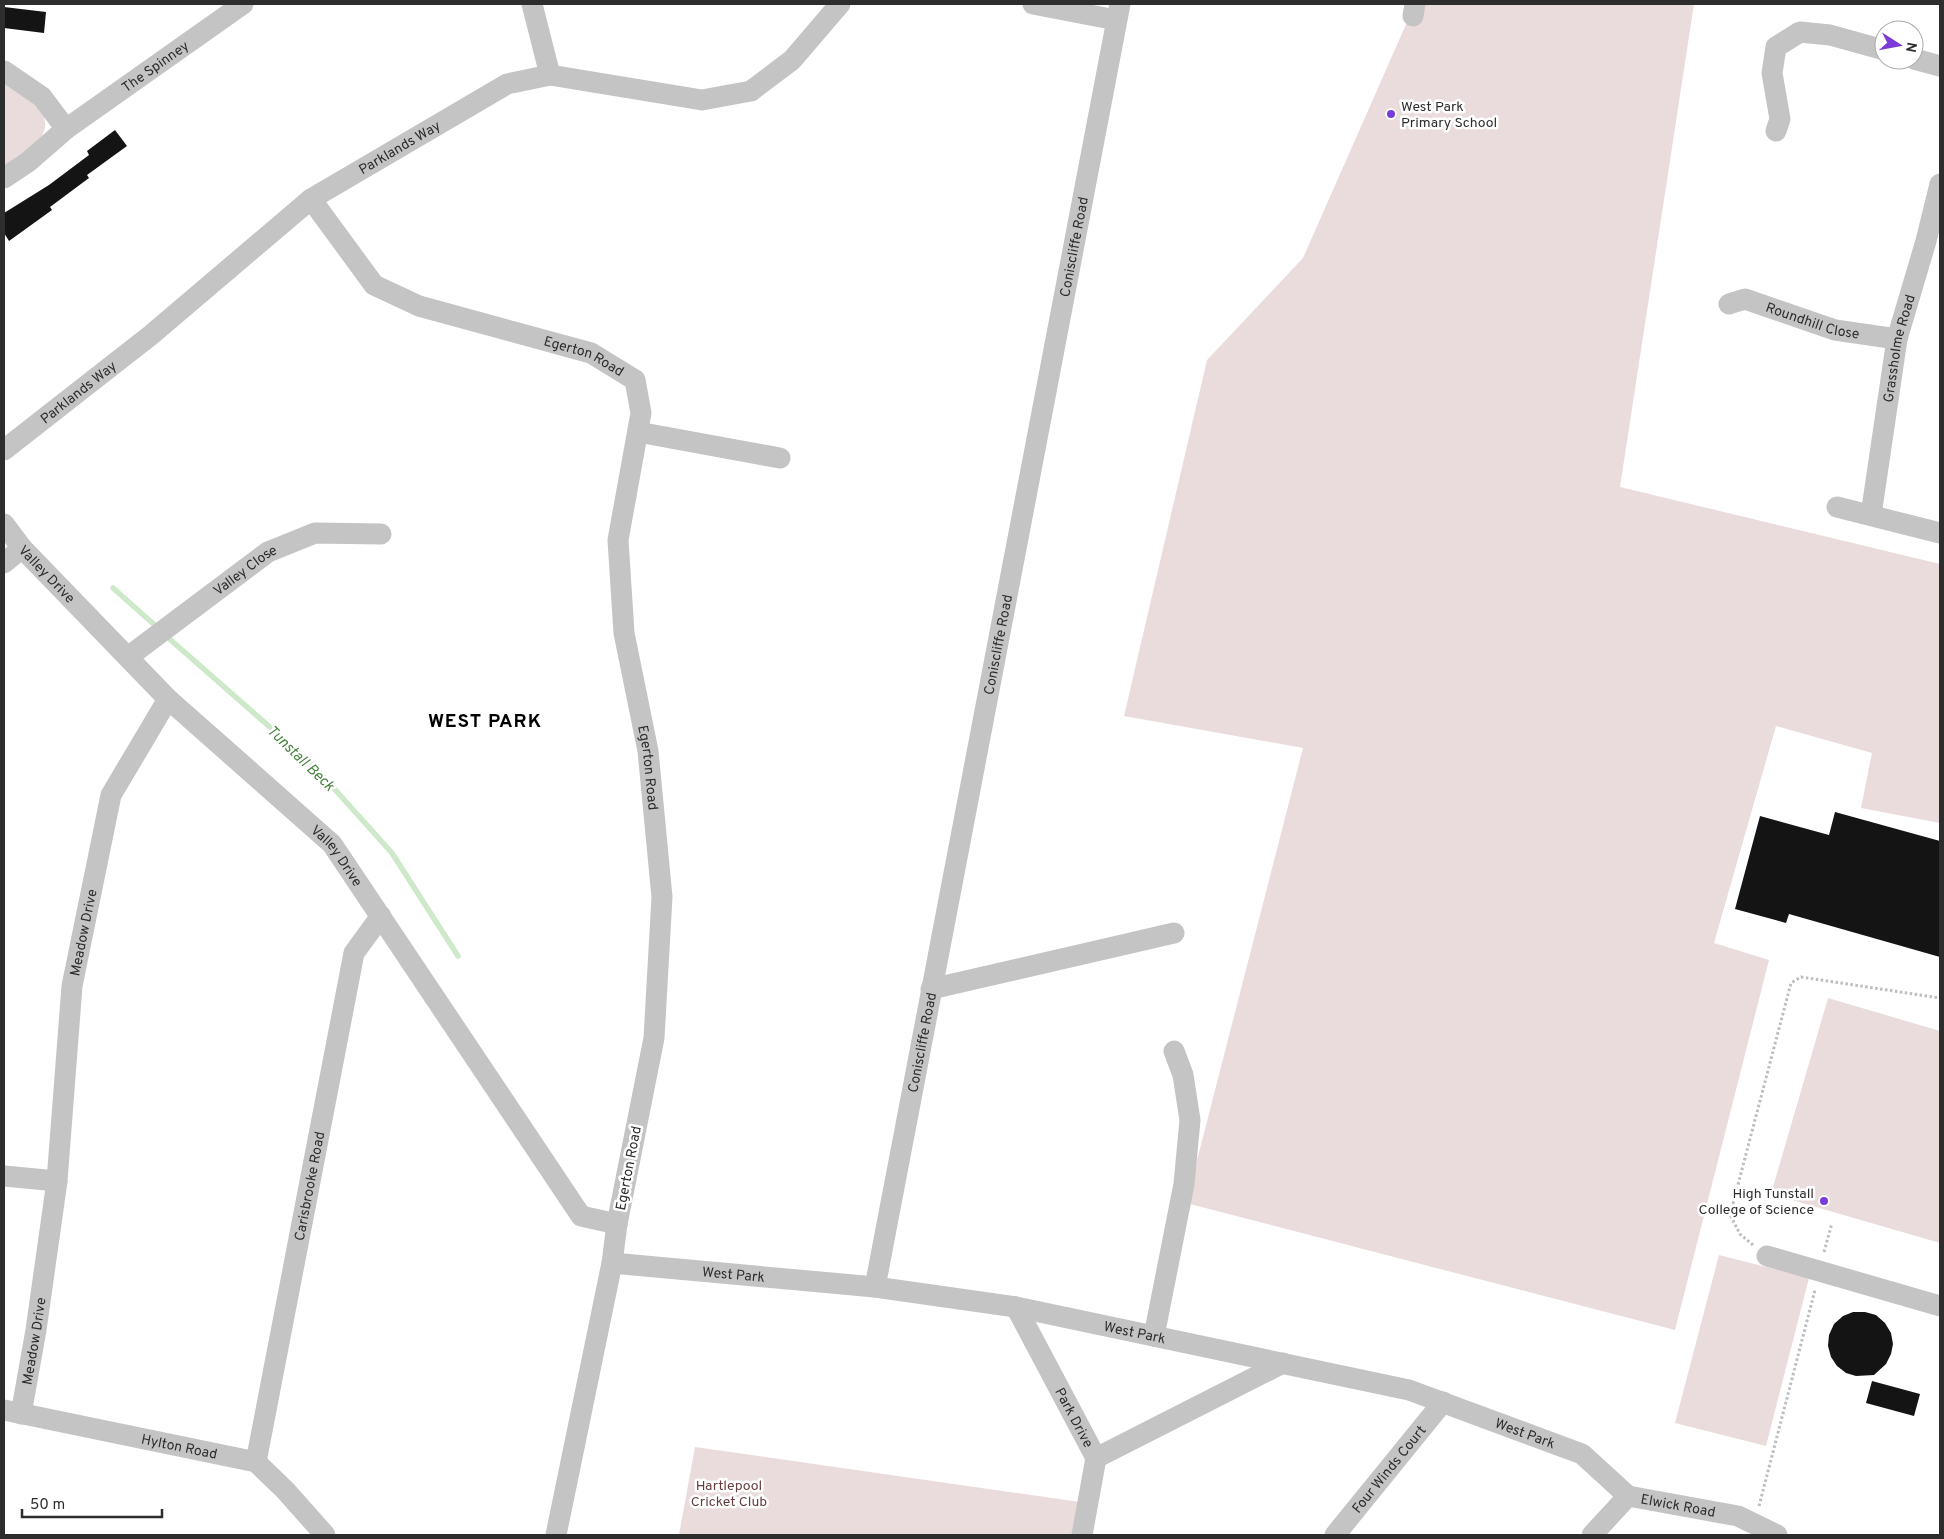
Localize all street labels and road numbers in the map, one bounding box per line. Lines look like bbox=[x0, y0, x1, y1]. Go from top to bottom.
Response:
street label: The Spinney bbox=[119, 38, 193, 97]
street label: Parklands Way bbox=[356, 118, 444, 179]
street label: Coniscliffe Road bbox=[1057, 196, 1093, 299]
street label: Grassholme Road bbox=[1881, 293, 1920, 404]
street label: Roundhill Close bbox=[1763, 300, 1860, 343]
street label: Egerton Road bbox=[542, 333, 626, 381]
street label: Parklands Way bbox=[38, 358, 120, 428]
street label: Valley Drive bbox=[14, 542, 78, 607]
street label: Valley Close bbox=[211, 542, 280, 600]
street label: Coniscliffe Road bbox=[981, 593, 1017, 696]
street label: Egerton Road bbox=[633, 724, 661, 811]
street label: Valley Drive bbox=[307, 822, 365, 890]
street label: Meadow Drive bbox=[67, 888, 102, 978]
street label: Coniscliffe Road bbox=[905, 991, 941, 1094]
street label: Egerton Road bbox=[613, 1125, 646, 1212]
street label: Carisbrooke Road bbox=[292, 1130, 329, 1243]
street label: West Park bbox=[701, 1264, 765, 1287]
street label: Meadow Drive bbox=[19, 1296, 50, 1386]
street label: West Park bbox=[1102, 1319, 1167, 1348]
street label: Park Drive bbox=[1050, 1385, 1096, 1451]
street label: West Park bbox=[1492, 1415, 1557, 1453]
street label: Four Winds Court bbox=[1349, 1423, 1430, 1517]
street label: Hylton Road bbox=[139, 1431, 219, 1464]
street label: Elwick Road bbox=[1639, 1491, 1717, 1522]

